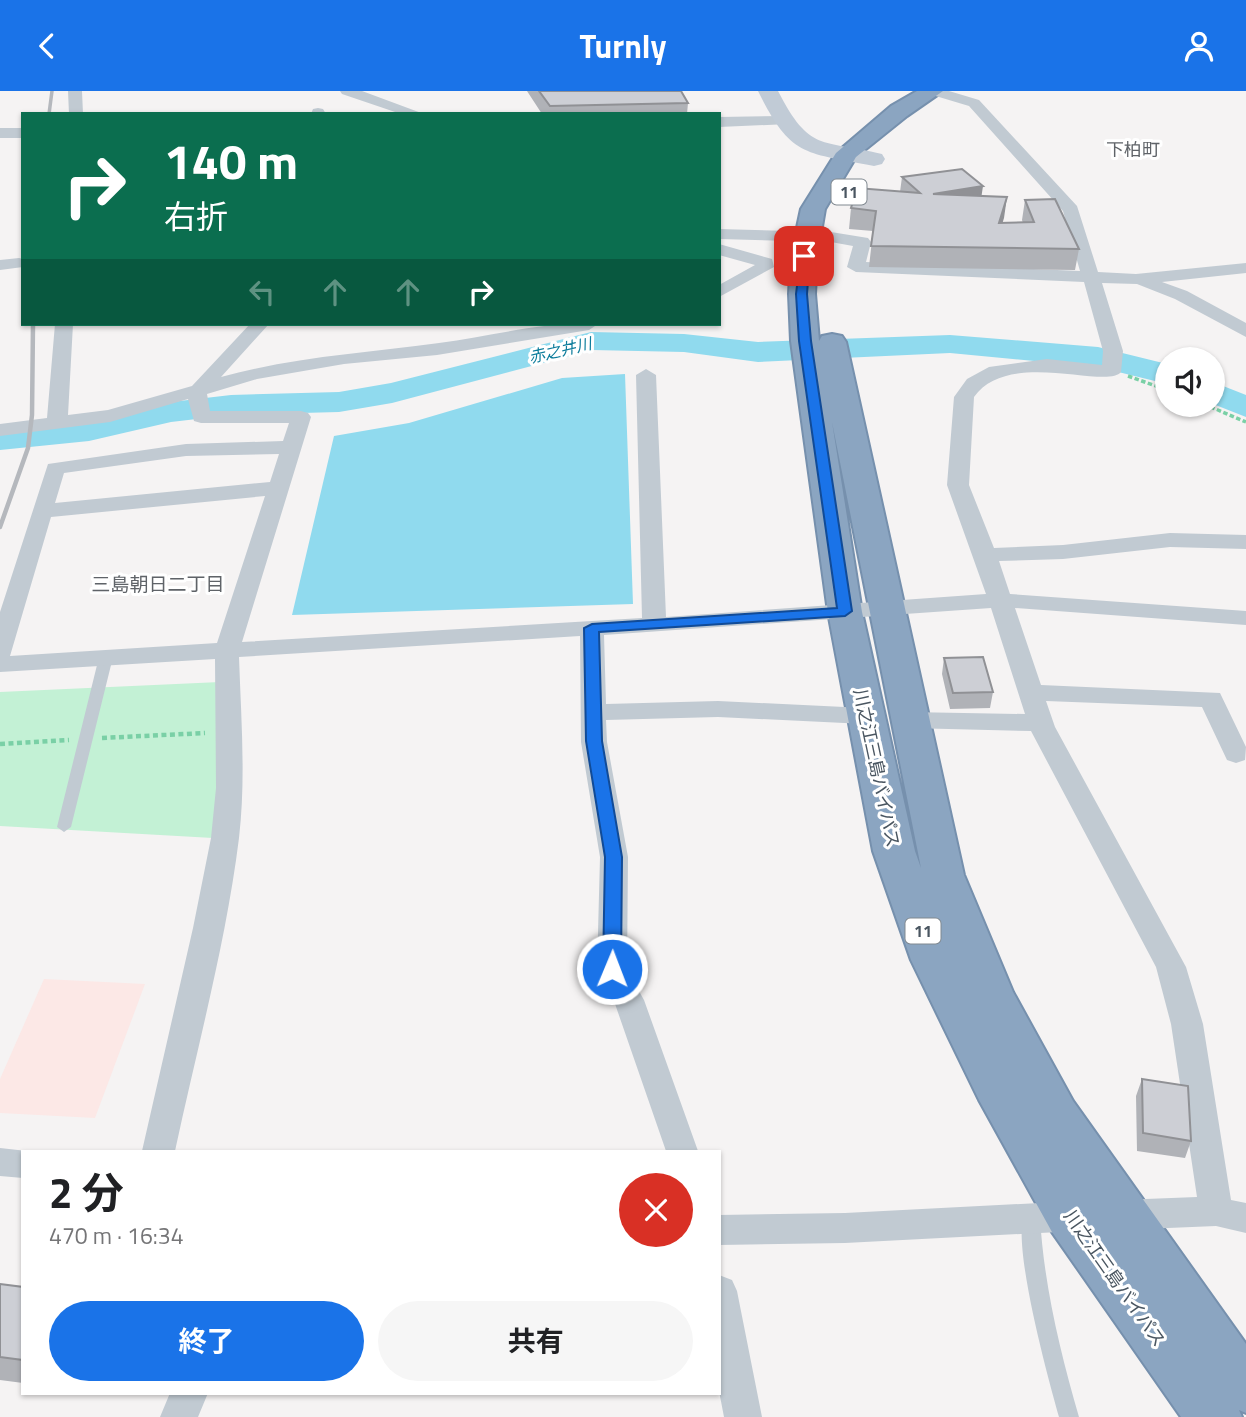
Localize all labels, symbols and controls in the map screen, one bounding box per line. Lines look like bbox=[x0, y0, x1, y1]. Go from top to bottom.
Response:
text: Turnly bbox=[579, 22, 667, 70]
icon: back bbox=[28, 27, 66, 65]
icon: person bbox=[1180, 27, 1218, 65]
text: 140 m bbox=[164, 123, 298, 198]
district label: 下柏町 bbox=[1106, 136, 1160, 163]
icon: right bbox=[49, 140, 140, 231]
road number: 11 bbox=[832, 179, 866, 205]
text: 右折 bbox=[164, 192, 228, 240]
pin bbox=[774, 226, 834, 286]
icon: arrive bbox=[785, 237, 823, 275]
icon: left bbox=[243, 273, 281, 311]
icon: ahead bbox=[316, 273, 354, 311]
icon: ahead bbox=[389, 273, 427, 311]
icon: right bbox=[462, 273, 500, 311]
water label: 赤之井川 bbox=[526, 331, 596, 369]
map controls bbox=[1155, 347, 1225, 417]
button: sound bbox=[1155, 347, 1225, 417]
district label: 三島朝日二丁目 bbox=[91, 569, 225, 598]
street label: 川之江三島バイパス bbox=[847, 686, 907, 850]
road number: 11 bbox=[906, 919, 940, 943]
position arrow bbox=[575, 932, 649, 1006]
text: 2 分 bbox=[49, 1160, 124, 1224]
button: close bbox=[619, 1173, 693, 1247]
street label: 川之江三島バイパス bbox=[1058, 1204, 1172, 1352]
text: 470 m · 16:34 bbox=[49, 1218, 184, 1253]
button: 終了 bbox=[49, 1301, 364, 1381]
button: 共有 bbox=[378, 1301, 693, 1381]

